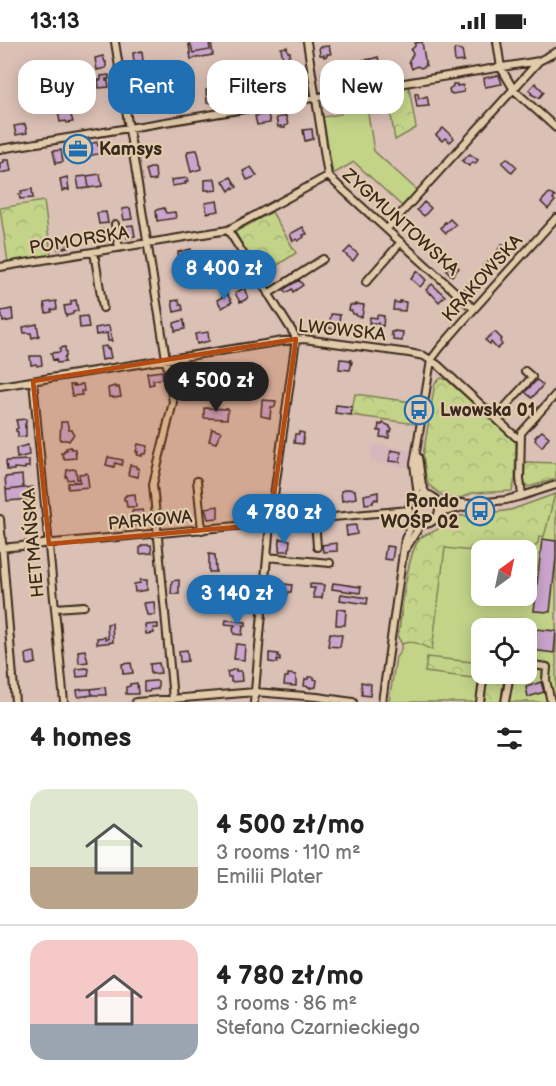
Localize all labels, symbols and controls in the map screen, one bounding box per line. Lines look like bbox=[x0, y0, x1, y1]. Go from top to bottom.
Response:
text: 13:13 bbox=[30, 8, 80, 35]
chip: Buy bbox=[18, 60, 96, 114]
chip: Rent bbox=[108, 60, 195, 114]
chip: Filters bbox=[207, 60, 308, 114]
chip: New bbox=[320, 60, 404, 114]
office icon: Kamsys bbox=[62, 133, 94, 165]
place label: Kamsys bbox=[99, 139, 162, 160]
street label: ZYGMUNTOWSKA bbox=[337, 164, 463, 280]
street label: POMORSKA bbox=[28, 222, 130, 259]
street label: KRAKOWSKA bbox=[438, 230, 527, 326]
pin: 8 400 zł bbox=[162, 250, 286, 301]
text: 8 400 zł bbox=[185, 257, 263, 281]
street label: LWOWSKA bbox=[297, 315, 387, 346]
pin: 4 500 zł bbox=[154, 362, 278, 413]
text: 4 500 zł bbox=[178, 369, 254, 393]
bus stop icon: Lwowska 01 bbox=[403, 394, 435, 426]
place label: Lwowska 01 bbox=[440, 400, 535, 421]
street label: HETMAŃSKA bbox=[16, 487, 49, 599]
place label: Rondo WOŚP 02 bbox=[380, 491, 459, 533]
pin: 4 780 zł bbox=[222, 494, 346, 545]
bus stop icon: Rondo WOŚP 02 bbox=[464, 495, 496, 527]
text: 4 780 zł bbox=[246, 501, 322, 525]
street label: PARKOWA bbox=[107, 506, 193, 535]
north arrow bbox=[471, 540, 537, 606]
map controls bbox=[471, 540, 537, 684]
pin: 3 140 zł bbox=[175, 575, 299, 626]
text: 3 140 zł bbox=[201, 582, 273, 606]
button: locate bbox=[471, 618, 537, 684]
icon: filters bbox=[493, 722, 526, 755]
text: 4 homes bbox=[30, 723, 131, 754]
text: 4 500 zł/mo bbox=[216, 810, 365, 841]
icon: home bbox=[78, 813, 150, 885]
text: 3 rooms · 110 m² bbox=[216, 841, 361, 865]
text: Emilii Plater bbox=[216, 865, 322, 889]
text: 4 780 zł/mo bbox=[216, 961, 363, 992]
icon: home bbox=[78, 964, 150, 1036]
text: 3 rooms · 86 m² bbox=[216, 992, 357, 1016]
text: Stefana Czarnieckiego bbox=[216, 1016, 420, 1040]

